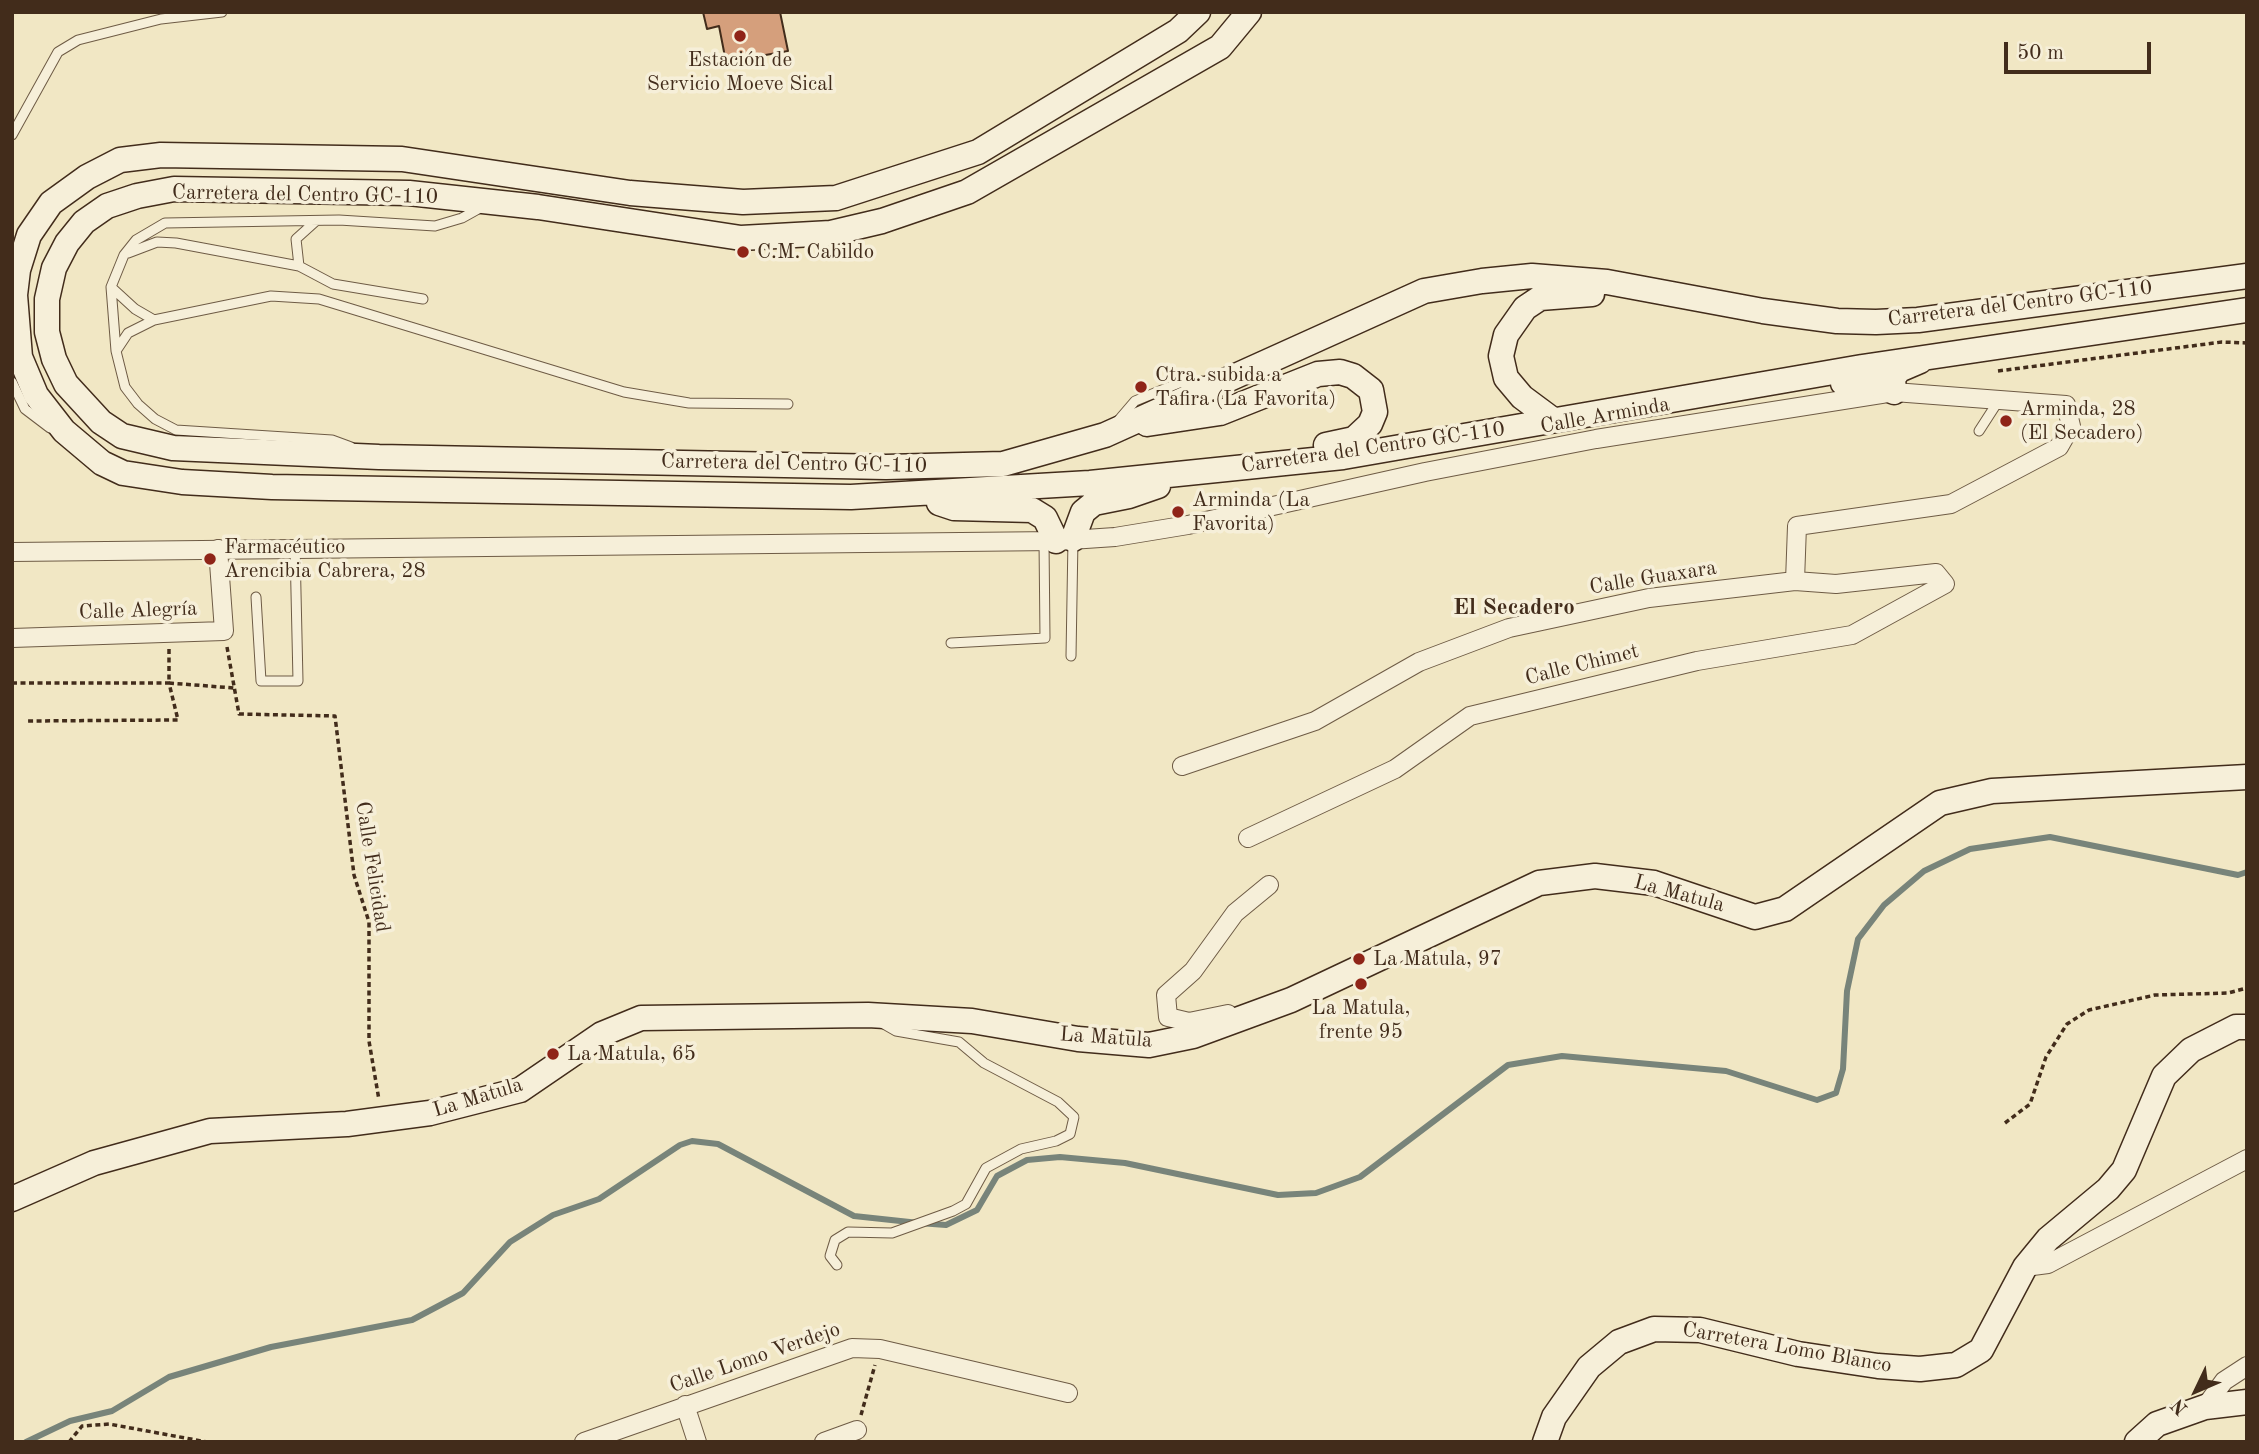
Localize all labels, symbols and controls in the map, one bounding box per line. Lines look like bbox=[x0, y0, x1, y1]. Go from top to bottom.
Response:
marker: Estación de Servicio Moeve Sical bbox=[732, 28, 748, 44]
scale bar bbox=[2007, 28, 2154, 72]
text: 50 m bbox=[2017, 43, 2064, 64]
place label: Estación de Servicio Moeve Sical bbox=[647, 47, 833, 97]
street label: Carretera del Centro GC-110 bbox=[172, 180, 438, 210]
place label: C.M. Cabildo bbox=[757, 239, 874, 265]
marker: C.M. Cabildo bbox=[735, 244, 751, 260]
street label: Carretera del Centro GC-110 bbox=[1886, 275, 2154, 333]
place label: Ctra. subida a Tafira (La Favorita) bbox=[1155, 362, 1336, 412]
marker: Ctra. subida a Tafira (La Favorita) bbox=[1133, 379, 1149, 395]
street label: Calle Arminda bbox=[1538, 392, 1672, 440]
place label: Arminda, 28 (El Secadero) bbox=[2020, 396, 2143, 446]
marker: Arminda, 28 (El Secadero) bbox=[1998, 413, 2014, 429]
street label: Carretera del Centro GC-110 bbox=[1239, 417, 1507, 479]
street label: Carretera del Centro GC-110 bbox=[661, 449, 927, 479]
place label: Arminda (La Favorita) bbox=[1192, 487, 1310, 537]
marker: Arminda (La Favorita) bbox=[1170, 504, 1186, 520]
place label: Farmacéutico Arencibia Cabrera, 28 bbox=[224, 534, 426, 584]
marker: Farmacéutico Arencibia Cabrera, 28 bbox=[202, 551, 218, 567]
street label: Calle Guaxara bbox=[1588, 556, 1718, 600]
district label: El Secadero bbox=[1453, 594, 1575, 622]
street label: Calle Alegría bbox=[78, 596, 198, 626]
street label: Calle Chimet bbox=[1523, 639, 1641, 691]
street label: Calle Felicidad bbox=[349, 800, 395, 934]
street label: La Matula bbox=[1631, 870, 1727, 918]
place label: La Matula, 97 bbox=[1373, 946, 1502, 972]
marker: La Matula, 97 bbox=[1351, 951, 1367, 967]
marker: La Matula, frente 95 bbox=[1353, 976, 1369, 992]
place label: La Matula, frente 95 bbox=[1312, 995, 1410, 1045]
street label: La Matula bbox=[1059, 1022, 1153, 1054]
place label: La Matula, 65 bbox=[567, 1041, 696, 1067]
marker: La Matula, 65 bbox=[545, 1046, 561, 1062]
street label: La Matula bbox=[430, 1072, 526, 1124]
street label: Calle Lomo Verdejo bbox=[666, 1317, 844, 1399]
street label: Carretera Lomo Blanco bbox=[1680, 1317, 1894, 1379]
north arrow bbox=[2161, 1356, 2231, 1426]
text: N bbox=[2169, 1394, 2192, 1418]

